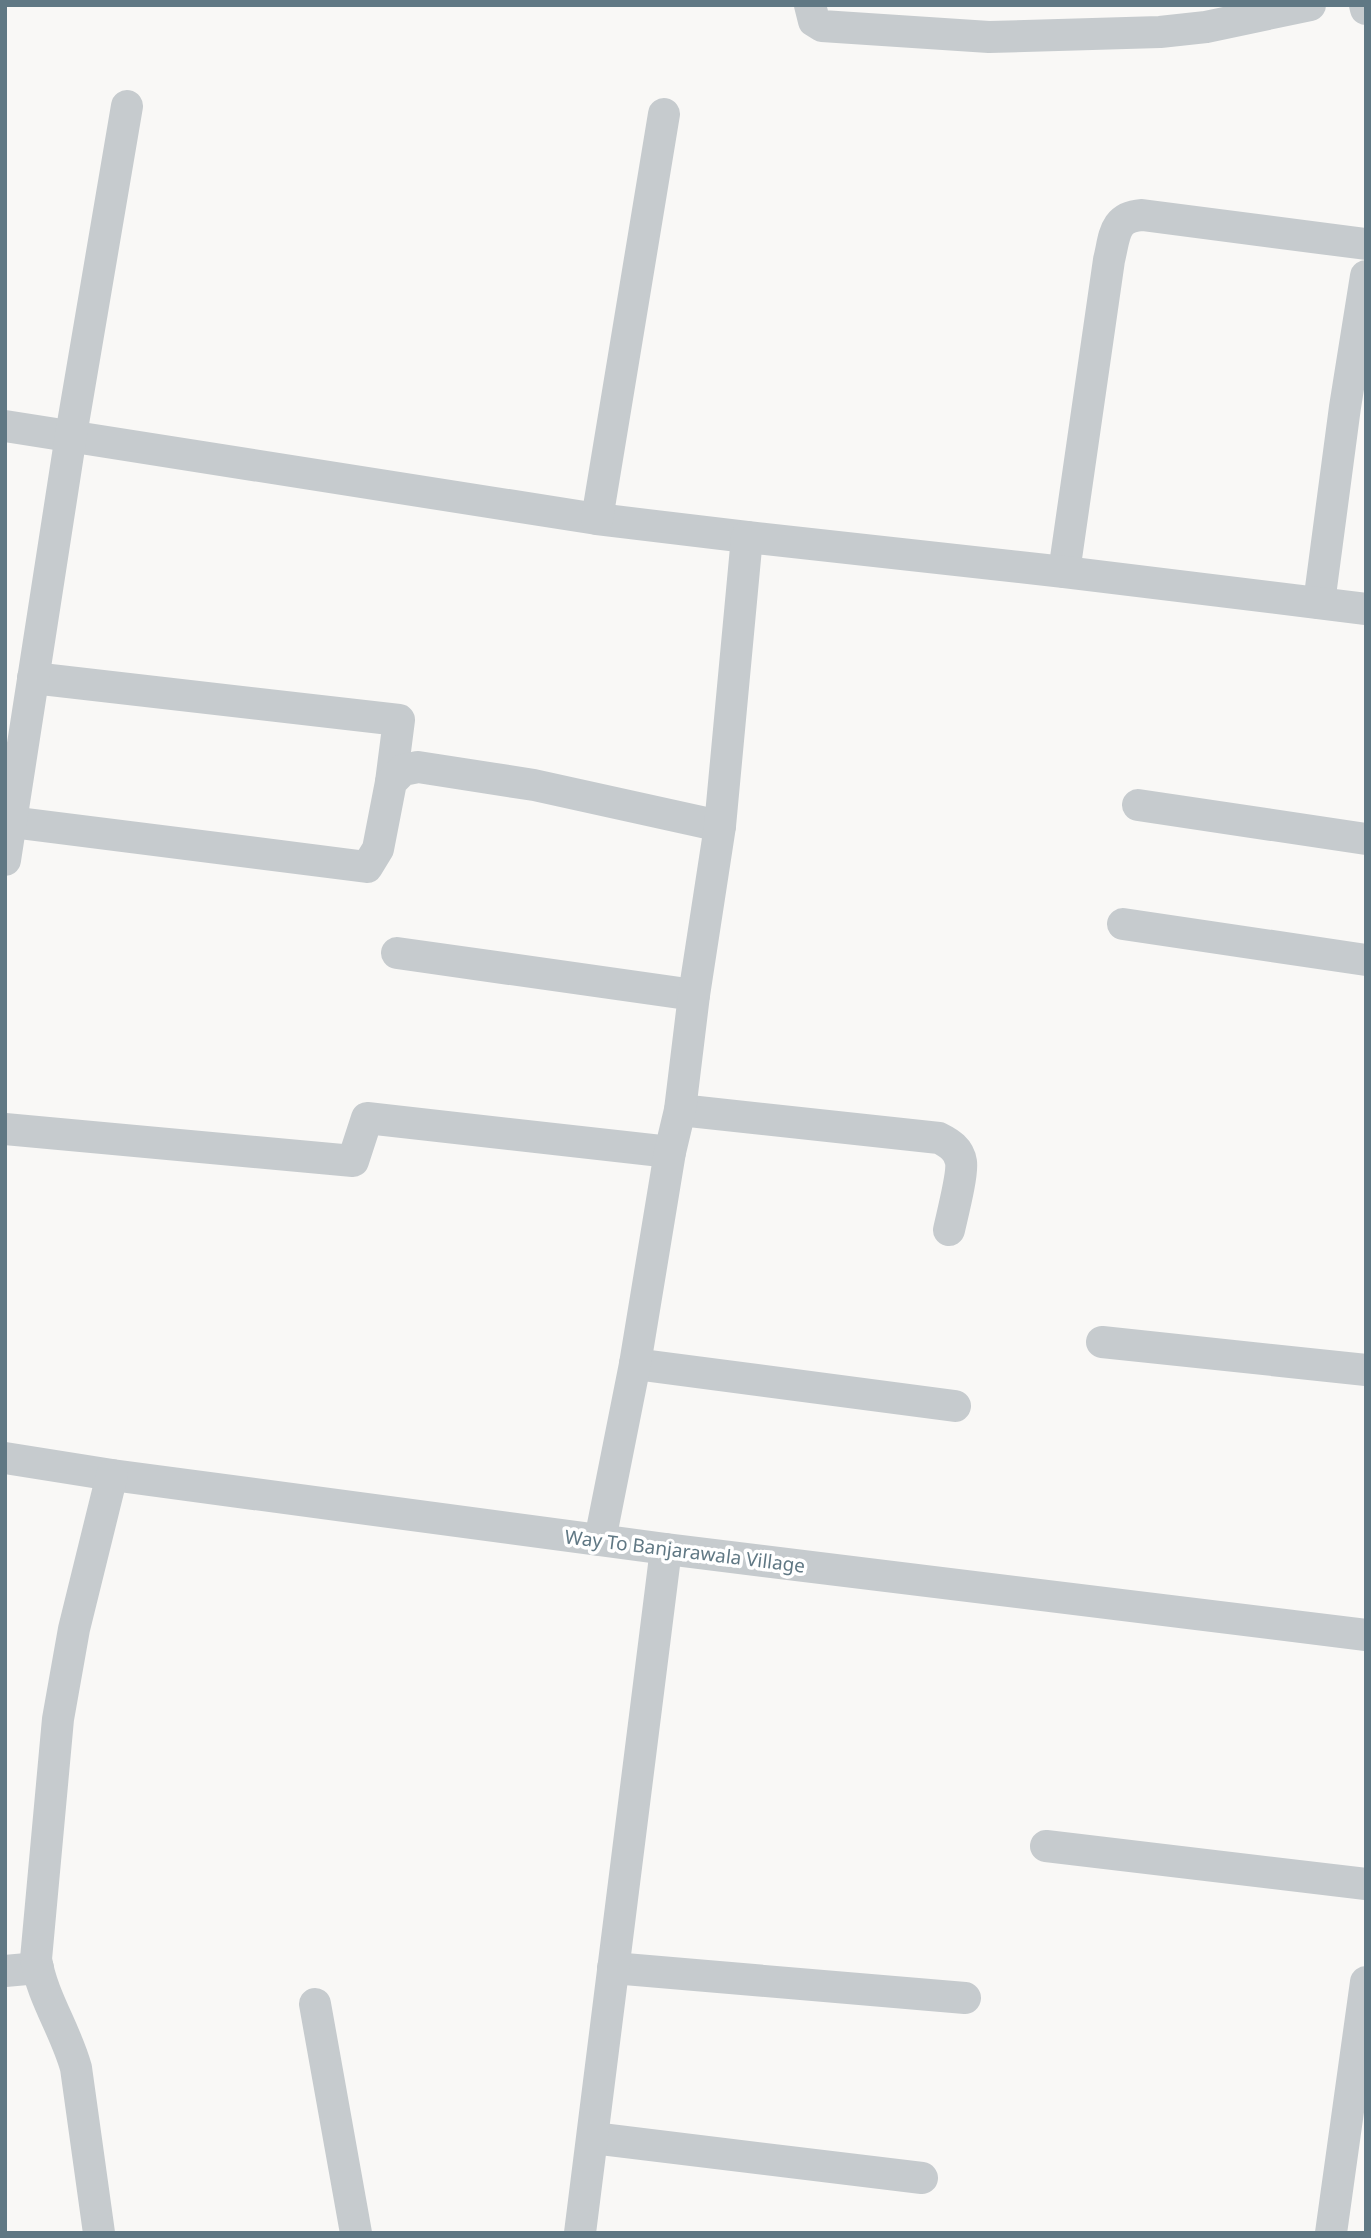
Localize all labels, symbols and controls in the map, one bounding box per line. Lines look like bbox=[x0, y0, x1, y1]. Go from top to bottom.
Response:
street label: Way To Banjarawala Village bbox=[563, 1523, 807, 1579]

